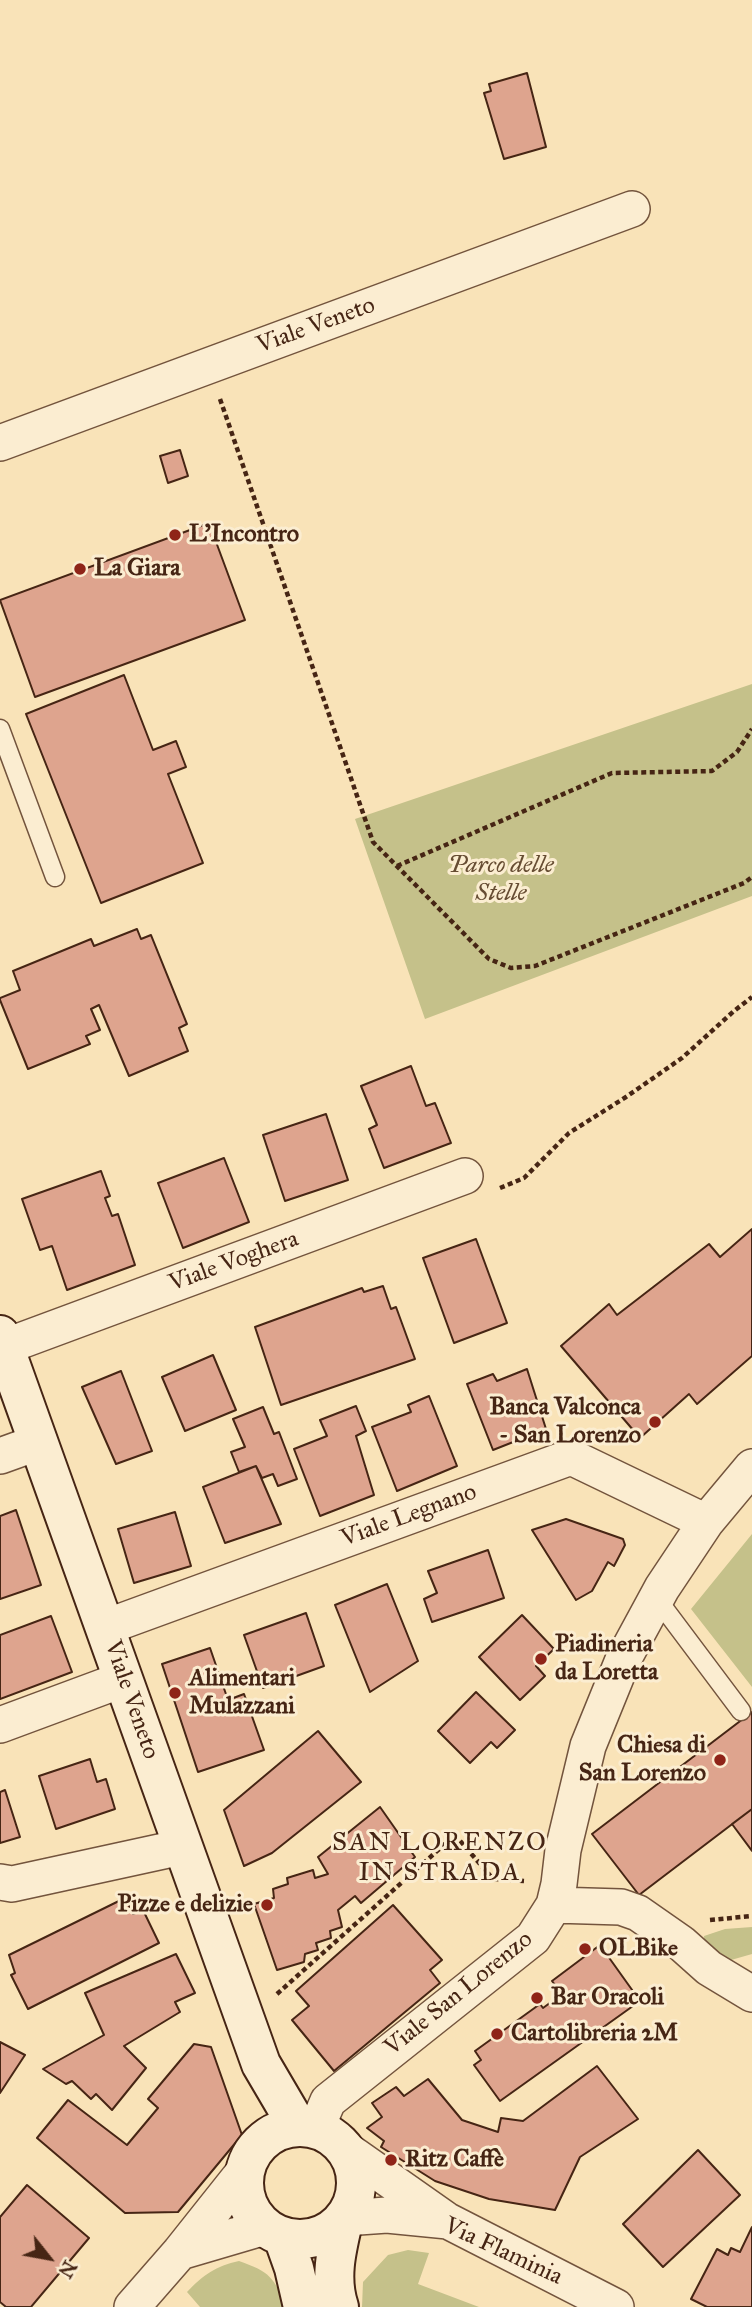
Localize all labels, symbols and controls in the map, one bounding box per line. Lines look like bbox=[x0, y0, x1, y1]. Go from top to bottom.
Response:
street label: Viale Veneto bbox=[253, 291, 379, 361]
place label: L'Incontro bbox=[189, 521, 299, 549]
marker: L'Incontro bbox=[167, 527, 183, 543]
place label: La Giara bbox=[94, 555, 180, 583]
marker: La Giara bbox=[72, 561, 88, 577]
park label: Parco delle Stelle bbox=[448, 852, 554, 908]
street label: Viale Voghera bbox=[165, 1225, 303, 1299]
place label: Banca Valconca - San Lorenzo bbox=[490, 1394, 641, 1450]
marker: Banca Valconca - San Lorenzo bbox=[647, 1414, 663, 1430]
street label: Viale Legnano bbox=[337, 1478, 481, 1554]
place label: Piadineria da Loretta bbox=[555, 1631, 658, 1687]
street label: Viale Veneto bbox=[97, 1637, 165, 1763]
marker: Piadineria da Loretta bbox=[533, 1651, 549, 1667]
place label: Alimentari Mulazzani bbox=[189, 1665, 295, 1721]
marker: Alimentari Mulazzani bbox=[167, 1685, 183, 1701]
place label: Chiesa di San Lorenzo bbox=[579, 1732, 706, 1788]
marker: Chiesa di San Lorenzo bbox=[712, 1752, 728, 1768]
district label: SAN LORENZO IN STRADA bbox=[333, 1828, 547, 1890]
place label: Pizze e delizie bbox=[117, 1891, 253, 1919]
marker: Pizze e delizie bbox=[259, 1897, 275, 1913]
street label: Viale San Lorenzo bbox=[379, 1925, 539, 2063]
place label: OLBike bbox=[599, 1935, 678, 1963]
marker: OLBike bbox=[577, 1941, 593, 1957]
place label: Bar Oracoli bbox=[551, 1984, 664, 2012]
marker: Bar Oracoli bbox=[529, 1990, 545, 2006]
place label: Cartolibreria 2M bbox=[511, 2020, 678, 2048]
marker: Cartolibreria 2M bbox=[489, 2026, 505, 2042]
place label: Ritz Caffè bbox=[405, 2146, 504, 2174]
marker: Ritz Caffè bbox=[383, 2152, 399, 2168]
street label: Via Flaminia bbox=[439, 2212, 567, 2292]
north arrow bbox=[14, 2223, 84, 2293]
text: N bbox=[53, 2256, 81, 2282]

